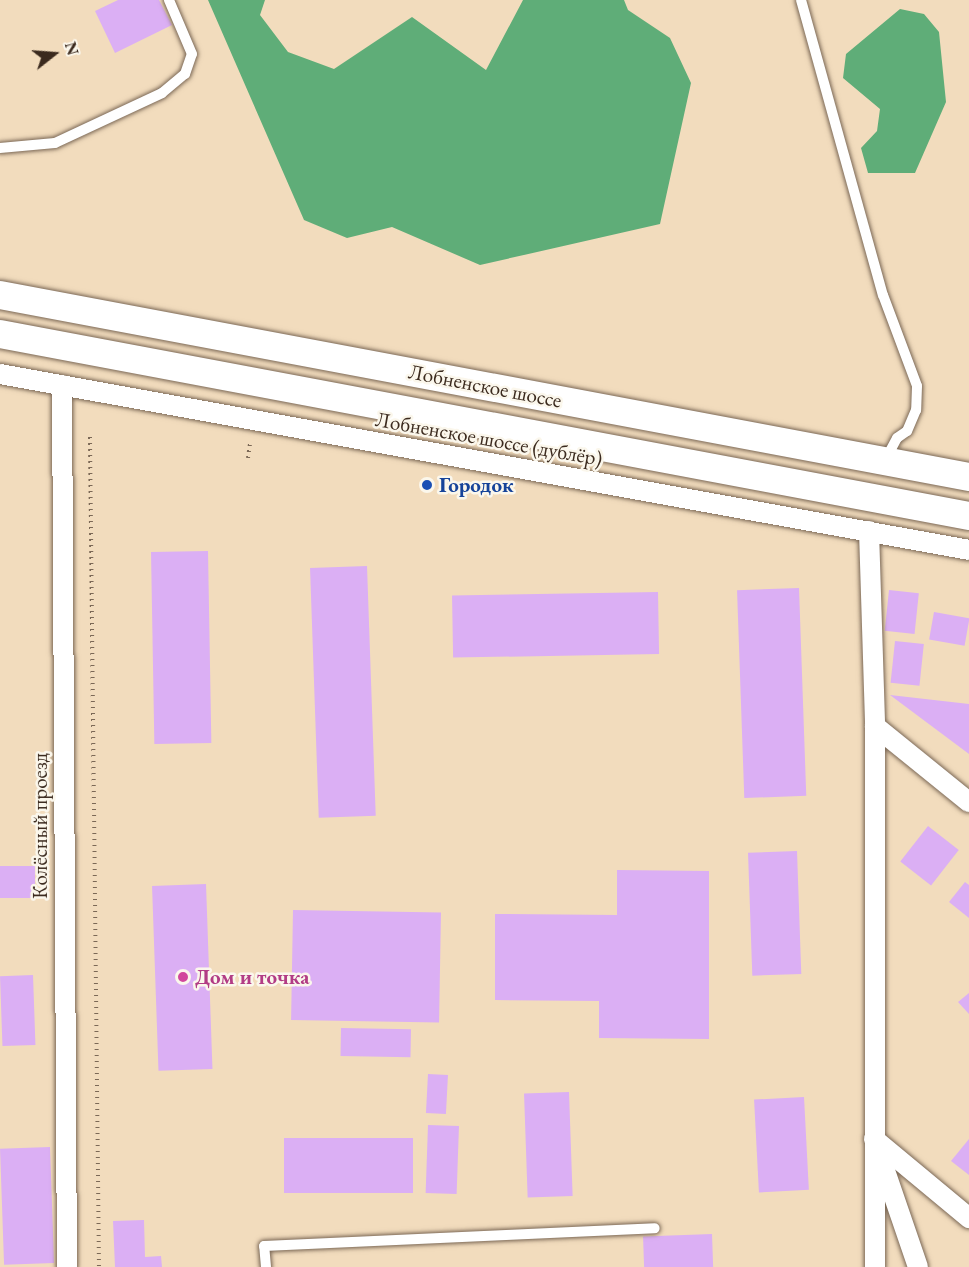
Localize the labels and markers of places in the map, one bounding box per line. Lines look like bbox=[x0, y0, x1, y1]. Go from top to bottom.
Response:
place label: Городок bbox=[439, 472, 514, 498]
marker: Городок bbox=[420, 478, 434, 492]
place label: Дом и точка bbox=[195, 964, 309, 990]
marker: Дом и точка bbox=[176, 970, 190, 984]

